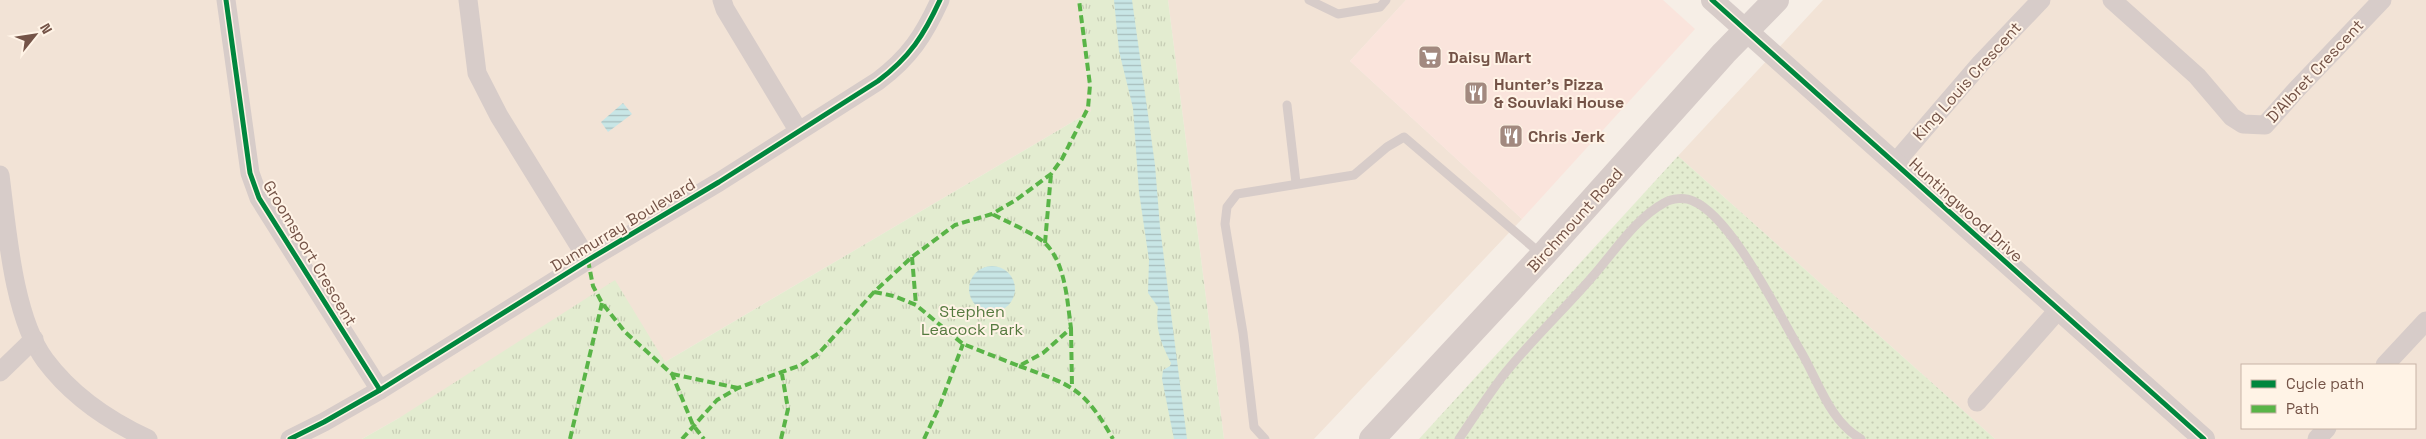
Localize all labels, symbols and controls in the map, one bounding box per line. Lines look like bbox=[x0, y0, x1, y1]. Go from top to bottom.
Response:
north arrow bbox=[10, 10, 60, 60]
street label: D'Albret Crescent bbox=[2262, 15, 2368, 127]
street label: King Louis Crescent bbox=[1908, 17, 2026, 145]
text: N bbox=[36, 20, 56, 37]
supermarket icon: Daisy Mart bbox=[1417, 44, 1443, 70]
place label: Daisy Mart bbox=[1448, 47, 1531, 68]
place label: Hunter's Pizza & Souvlaki House bbox=[1494, 74, 1624, 113]
restaurant icon: Hunter's Pizza & Souvlaki House bbox=[1463, 80, 1489, 106]
restaurant icon: Chris Jerk bbox=[1498, 123, 1524, 149]
place label: Chris Jerk bbox=[1528, 126, 1605, 147]
street label: Huntingwood Drive bbox=[1905, 153, 2027, 267]
street label: Birchmount Road bbox=[1523, 163, 1627, 277]
street label: Dunmurray Boulevard bbox=[547, 173, 699, 277]
street label: Groomsport Crescent bbox=[258, 177, 362, 329]
park label: Stephen Leacock Park bbox=[921, 301, 1023, 340]
legend bbox=[2241, 364, 2416, 429]
text: Cycle path bbox=[2286, 374, 2364, 393]
text: Path bbox=[2286, 399, 2319, 418]

